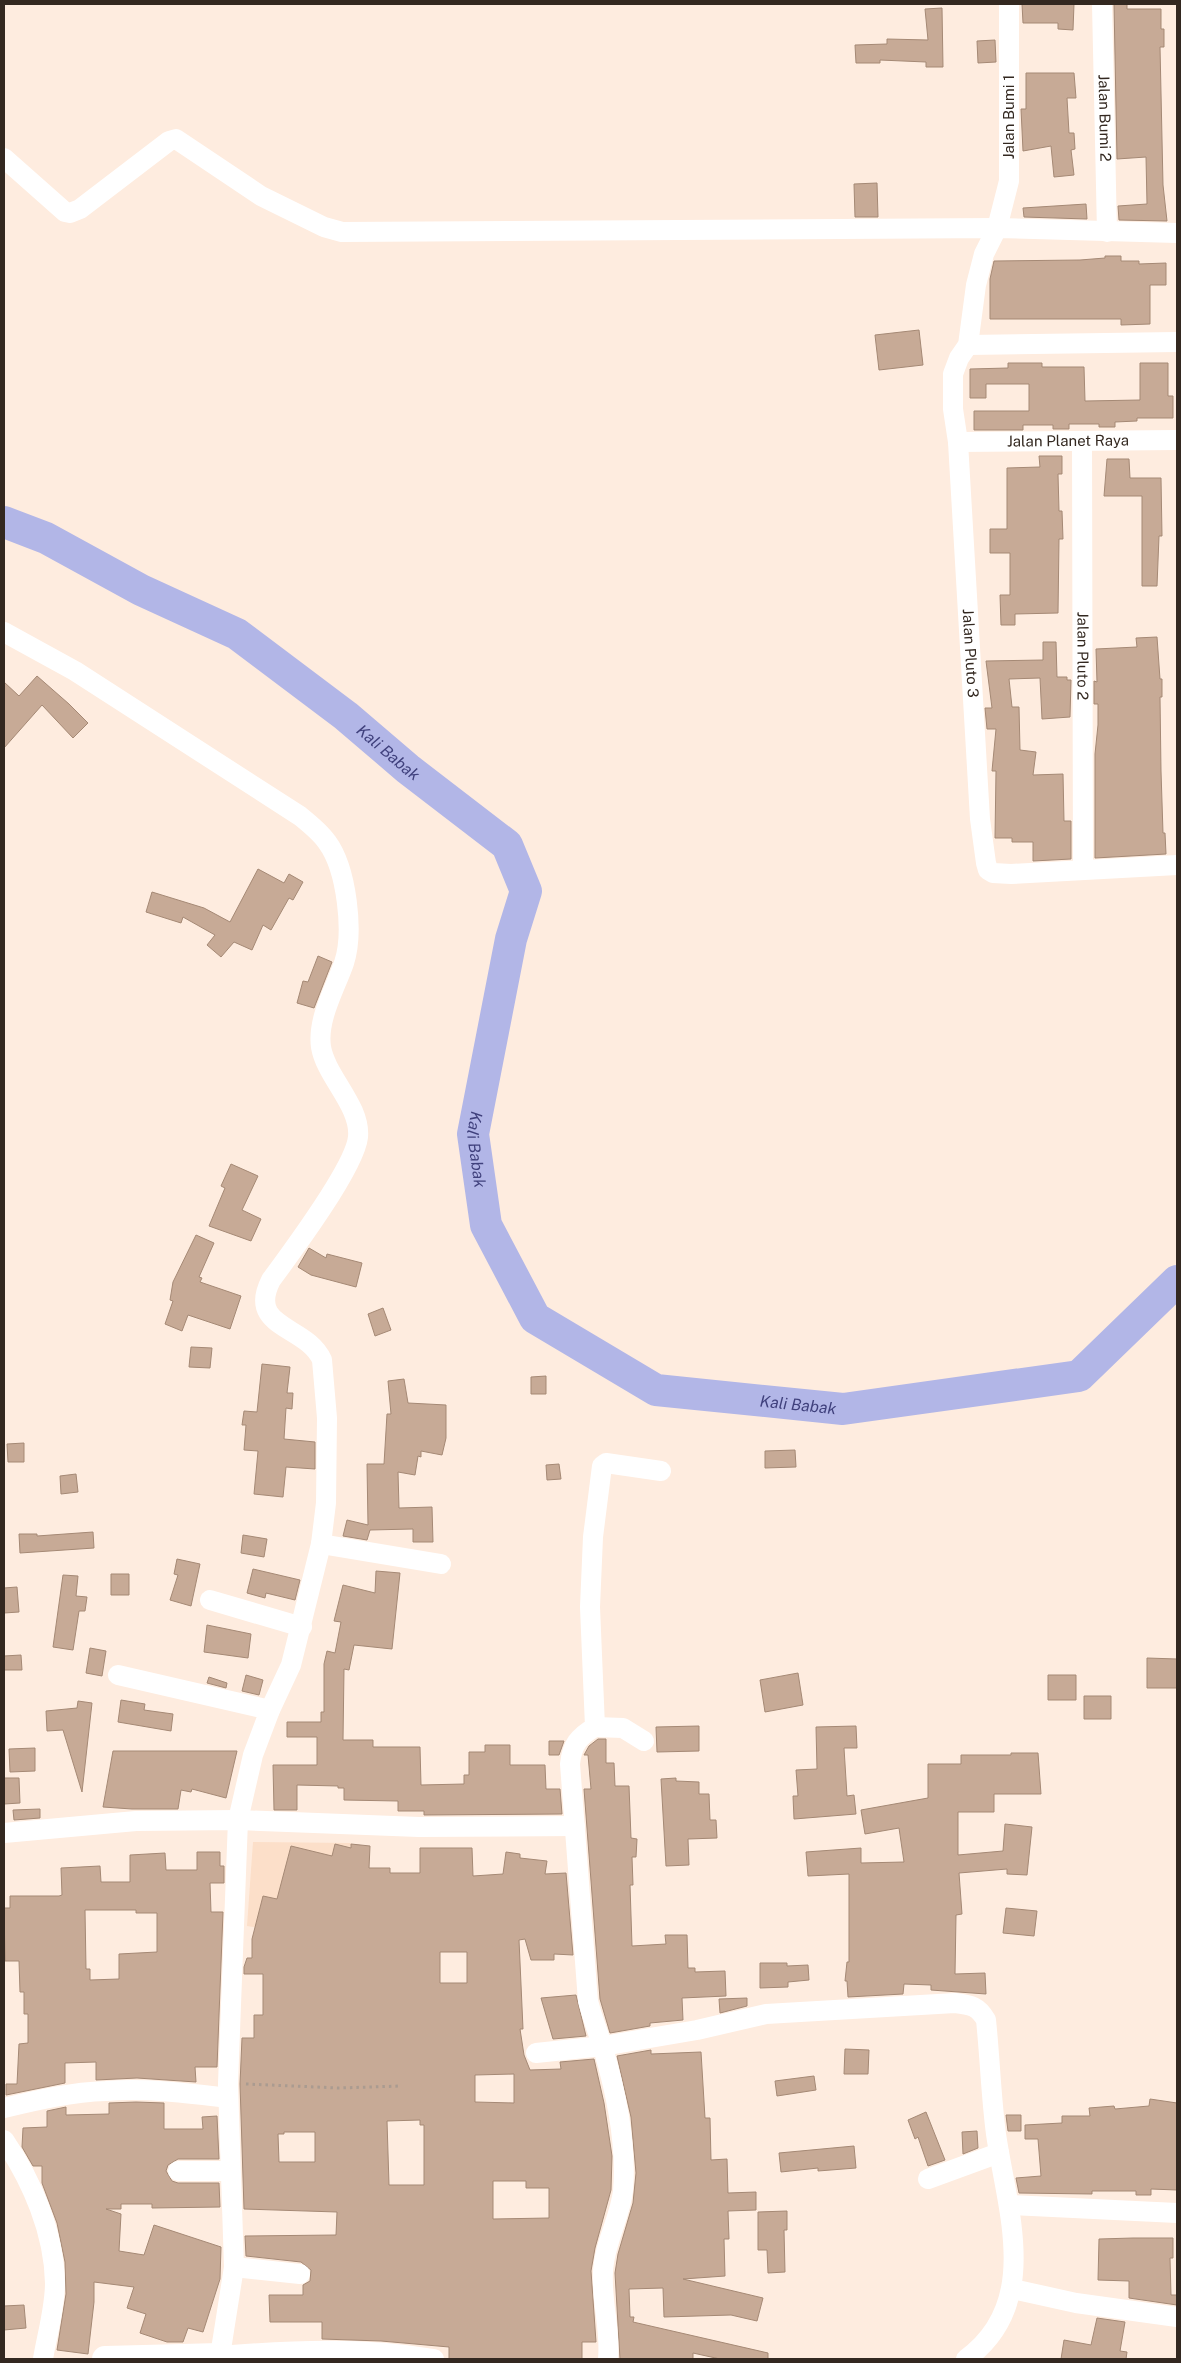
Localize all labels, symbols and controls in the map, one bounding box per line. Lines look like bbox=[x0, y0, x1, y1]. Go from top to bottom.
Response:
street label: Jalan Bumi 2 bbox=[1096, 74, 1114, 162]
street label: Jalan Bumi 1 bbox=[1000, 75, 1017, 159]
street label: Jalan Planet Raya bbox=[1007, 431, 1129, 450]
street label: Jalan Pluto 3 bbox=[960, 608, 982, 698]
street label: Jalan Pluto 2 bbox=[1074, 612, 1092, 700]
water label: Kali Babak bbox=[353, 720, 424, 785]
water label: Kali Babak bbox=[463, 1110, 490, 1189]
water label: Kali Babak bbox=[759, 1392, 837, 1418]

